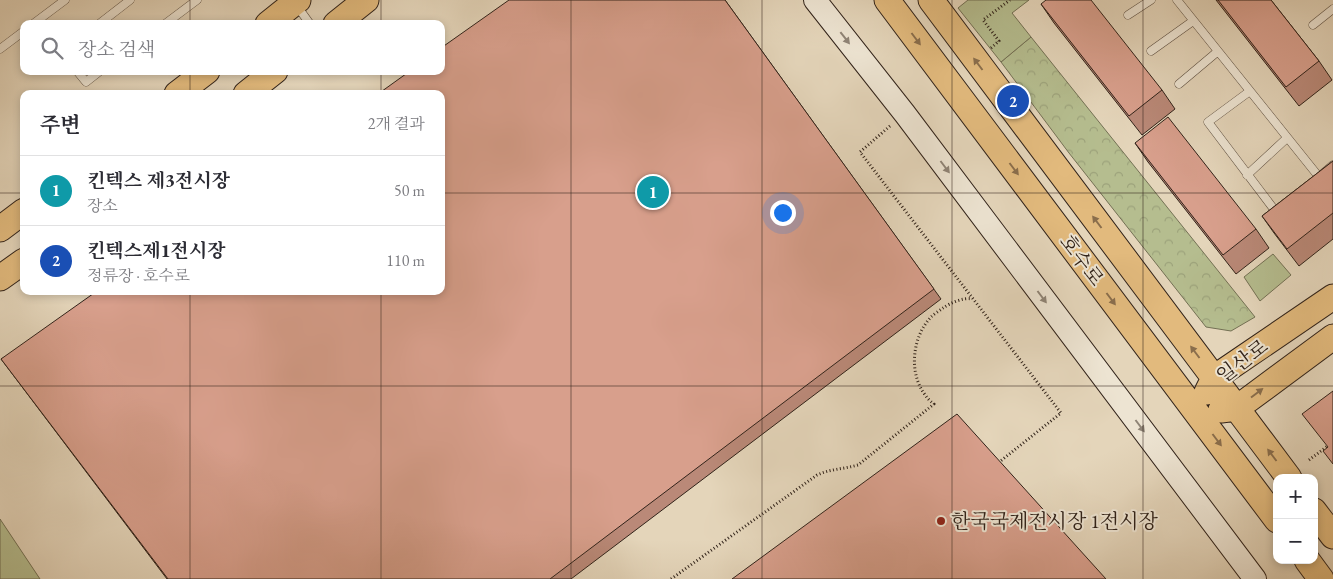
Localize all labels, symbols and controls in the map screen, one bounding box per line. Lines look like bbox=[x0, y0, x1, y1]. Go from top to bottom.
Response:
search box bbox=[20, 20, 445, 75]
one-way arrow bbox=[840, 31, 851, 44]
one-way arrow bbox=[911, 32, 921, 46]
icon: search bbox=[38, 34, 66, 62]
text: 장소 검색 bbox=[78, 37, 155, 62]
one-way arrow bbox=[973, 58, 984, 71]
pin: 2 bbox=[997, 82, 1029, 120]
text: 주변 bbox=[40, 111, 81, 138]
text: 2개 결과 bbox=[368, 113, 425, 134]
one-way arrow bbox=[939, 160, 950, 173]
one-way arrow bbox=[1008, 162, 1019, 175]
text: 킨텍스 제3전시장 bbox=[87, 168, 230, 193]
pin: 1 bbox=[637, 173, 669, 211]
text: 1 bbox=[52, 180, 60, 201]
text: 50 m bbox=[394, 180, 425, 201]
text: 장소 bbox=[87, 195, 118, 216]
your location bbox=[770, 200, 796, 226]
one-way arrow bbox=[1092, 215, 1102, 229]
street label: 호수로 bbox=[1054, 229, 1110, 291]
text: 킨텍스제1전시장 bbox=[87, 238, 226, 263]
text: 2 bbox=[52, 250, 60, 271]
text: 110 m bbox=[386, 250, 425, 271]
text: 정류장 · 호수로 bbox=[87, 265, 189, 286]
one-way arrow bbox=[1037, 290, 1048, 303]
one-way arrow bbox=[1106, 292, 1116, 306]
street label: 일산로 bbox=[1211, 333, 1273, 389]
one-way arrow bbox=[1189, 346, 1200, 359]
one-way arrow bbox=[1250, 388, 1264, 398]
one-way arrow bbox=[1135, 419, 1146, 432]
one-way arrow bbox=[1211, 433, 1222, 446]
one-way arrow bbox=[1267, 449, 1278, 462]
map controls bbox=[1273, 474, 1318, 564]
button: + bbox=[1273, 474, 1318, 519]
place label: 한국국제전시장 1전시장 bbox=[951, 508, 1158, 534]
marker: 한국국제전시장 1전시장 bbox=[935, 515, 947, 527]
button: − bbox=[1273, 519, 1318, 564]

